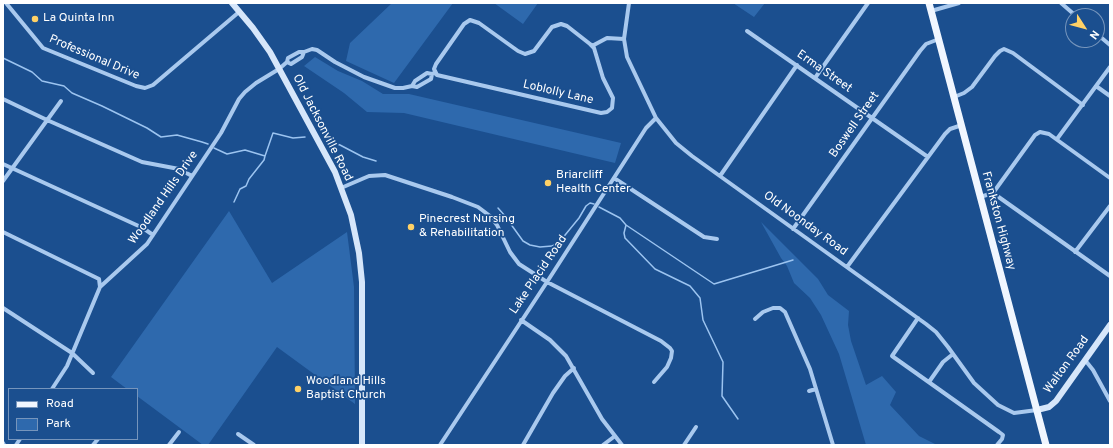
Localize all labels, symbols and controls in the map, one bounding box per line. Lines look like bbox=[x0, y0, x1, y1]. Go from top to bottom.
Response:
north arrow bbox=[1065, 8, 1105, 48]
place label: La Quinta Inn bbox=[43, 12, 115, 26]
marker: La Quinta Inn bbox=[30, 14, 40, 24]
text: N bbox=[1086, 27, 1102, 42]
street label: Professional Drive bbox=[47, 32, 141, 84]
street label: Erma Street bbox=[794, 48, 854, 96]
street label: Old Jacksonville Road bbox=[289, 72, 355, 184]
street label: Loblolly Lane bbox=[521, 78, 595, 108]
street label: Boswell Street bbox=[827, 89, 883, 161]
street label: Woodland Hills Drive bbox=[126, 148, 202, 248]
place label: Briarcliff Health Center bbox=[556, 169, 631, 197]
street label: Frankston Highway bbox=[978, 170, 1018, 272]
marker: Briarcliff Health Center bbox=[543, 178, 553, 188]
street label: Old Noonday Road bbox=[760, 189, 850, 259]
place label: Pinecrest Nursing & Rehabilitation bbox=[419, 213, 515, 241]
marker: Pinecrest Nursing & Rehabilitation bbox=[406, 222, 416, 232]
street label: Lake Placid Road bbox=[507, 233, 571, 317]
street label: Walton Road bbox=[1041, 333, 1093, 397]
place label: Woodland Hills Baptist Church bbox=[306, 375, 386, 403]
marker: Woodland Hills Baptist Church bbox=[293, 384, 303, 394]
legend bbox=[8, 388, 138, 440]
text: Road bbox=[46, 396, 74, 412]
text: Park bbox=[46, 416, 71, 432]

